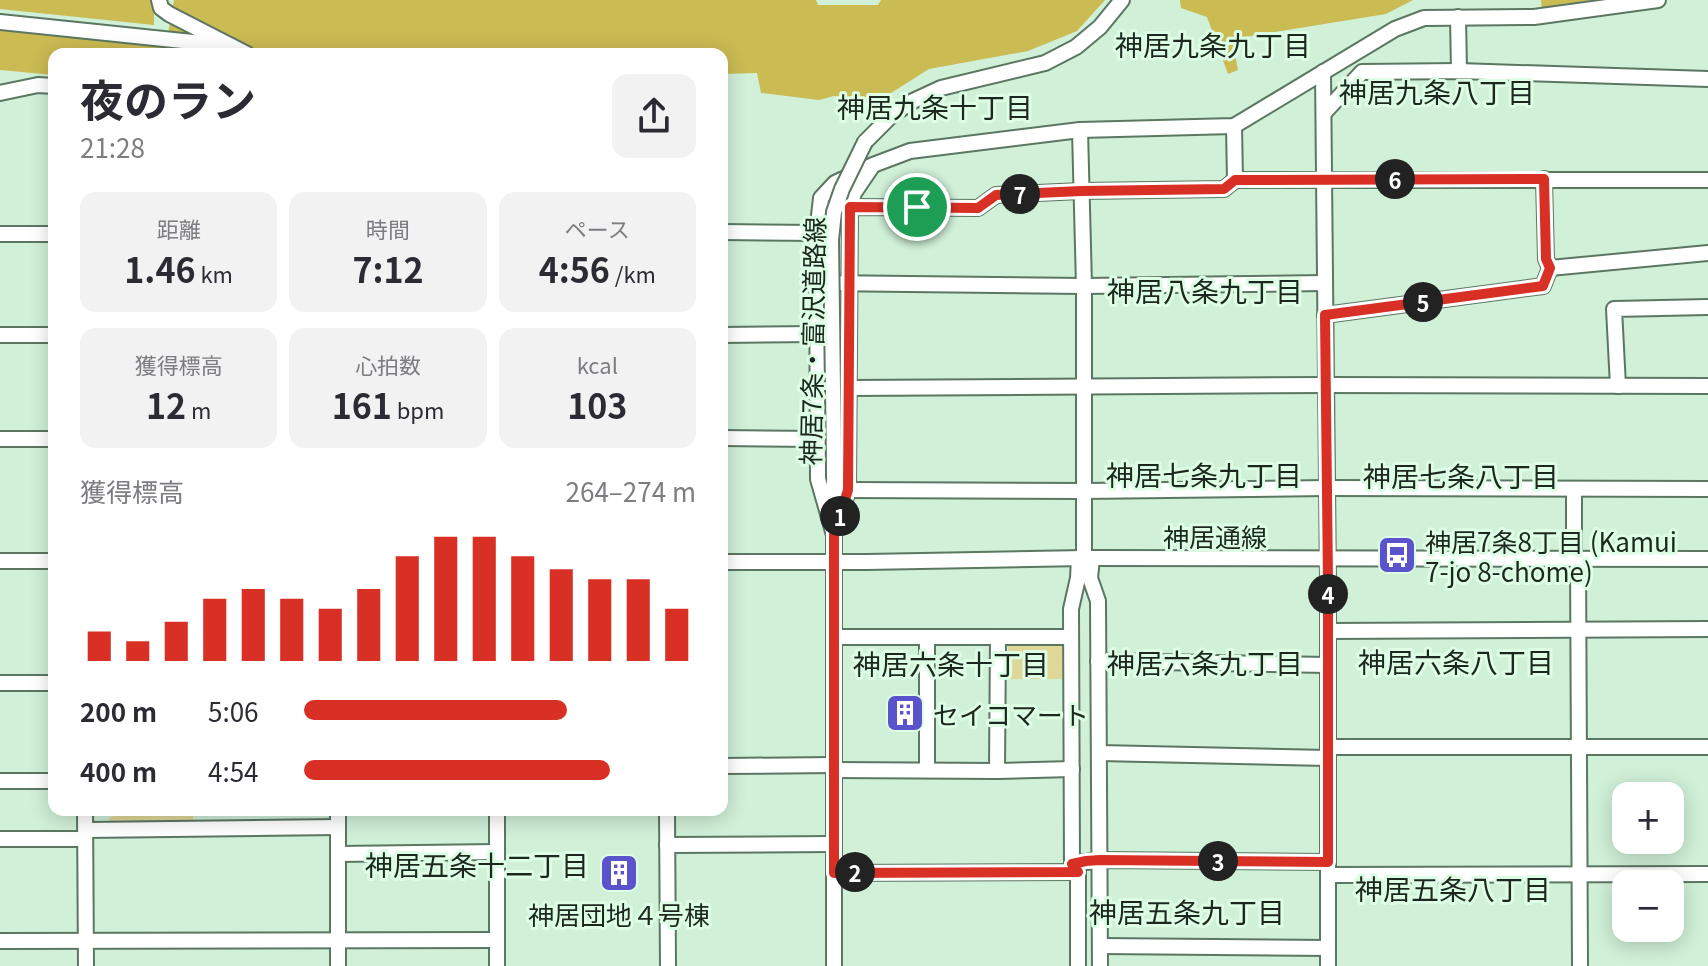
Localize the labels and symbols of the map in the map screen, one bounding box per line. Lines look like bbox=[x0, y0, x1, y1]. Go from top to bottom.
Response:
district label: 神居九条九丁目 bbox=[1115, 24, 1311, 64]
district label: 神居九条八丁目 bbox=[1339, 71, 1535, 111]
district label: 神居九条十丁目 bbox=[837, 86, 1033, 126]
pin: 6 bbox=[1375, 159, 1415, 199]
pin bbox=[883, 173, 951, 241]
pin: 7 bbox=[1000, 174, 1040, 214]
street label: 神居7条・富沢道路線 bbox=[790, 216, 832, 466]
district label: 神居八条九丁目 bbox=[1107, 270, 1303, 310]
pin: 5 bbox=[1403, 282, 1443, 322]
district label: 神居七条九丁目 bbox=[1106, 454, 1302, 494]
district label: 神居七条八丁目 bbox=[1363, 455, 1559, 495]
pin: 1 bbox=[820, 496, 860, 536]
street label: 神居通線 bbox=[1163, 517, 1267, 554]
place label: 神居7条8丁目 (Kamui 7-jo 8-chome) bbox=[1425, 522, 1677, 589]
bus stop icon: 神居7条8丁目 (Kamui 7-jo 8-chome) bbox=[1376, 534, 1418, 576]
pin: 4 bbox=[1308, 574, 1348, 614]
district label: 神居六条八丁目 bbox=[1358, 641, 1554, 681]
district label: 神居六条九丁目 bbox=[1107, 642, 1303, 682]
district label: 神居六条十丁目 bbox=[853, 643, 1049, 683]
building icon: セイコマート bbox=[884, 692, 926, 734]
place label: セイコマート bbox=[933, 695, 1089, 732]
pin: 3 bbox=[1198, 841, 1238, 881]
district label: 神居五条十二丁目 bbox=[365, 844, 589, 884]
building icon: 神居団地４号棟 bbox=[598, 852, 640, 894]
pin: 2 bbox=[835, 852, 875, 892]
district label: 神居五条八丁目 bbox=[1355, 868, 1551, 908]
district label: 神居五条九丁目 bbox=[1089, 891, 1285, 931]
place label: 神居団地４号棟 bbox=[528, 895, 710, 932]

